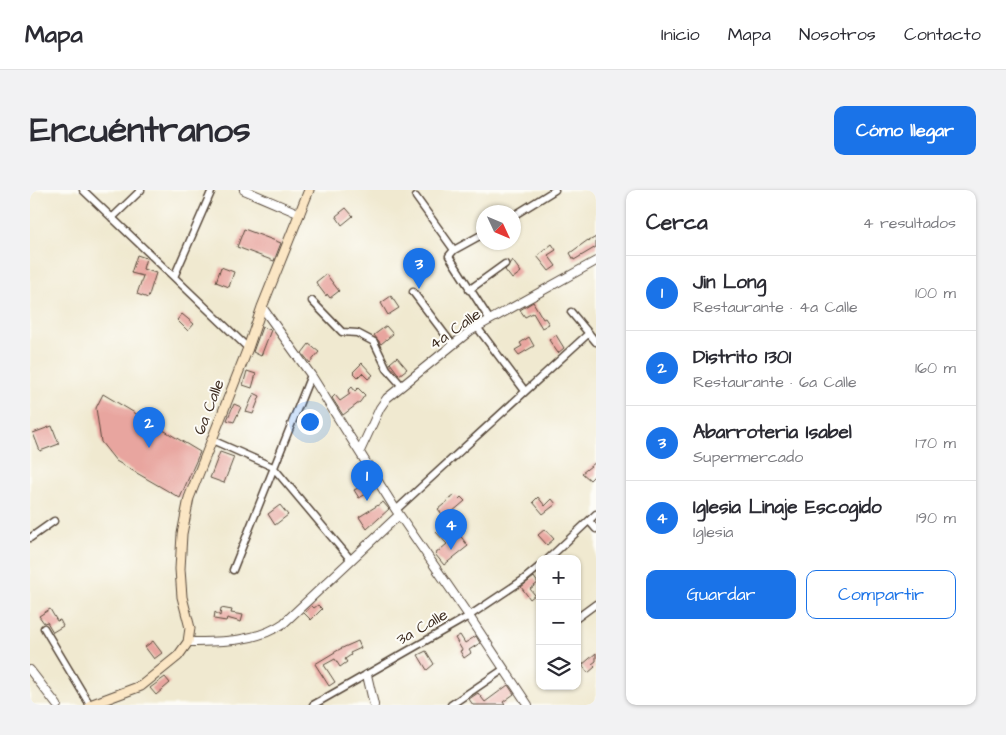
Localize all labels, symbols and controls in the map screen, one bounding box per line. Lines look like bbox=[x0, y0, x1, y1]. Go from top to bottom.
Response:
text: Mapa bbox=[25, 18, 83, 52]
text: Inicio bbox=[661, 22, 700, 47]
text: Mapa bbox=[728, 22, 771, 47]
text: Nosotros bbox=[799, 22, 876, 47]
text: Contacto bbox=[904, 22, 981, 47]
text: Encuéntranos bbox=[30, 106, 251, 155]
button: Cómo llegar bbox=[834, 106, 976, 155]
north arrow bbox=[476, 205, 521, 250]
text: Cerca bbox=[646, 208, 708, 237]
text: 4 resultados bbox=[863, 212, 956, 234]
pin: 3 bbox=[403, 248, 435, 289]
text: Jin Long bbox=[693, 269, 766, 296]
text: 1 bbox=[661, 282, 663, 304]
text: 100 m bbox=[915, 282, 956, 304]
text: Restaurante · 4a Calle bbox=[693, 296, 858, 318]
street label: 4a Calle bbox=[425, 303, 486, 355]
text: Distrito 1301 bbox=[693, 344, 791, 371]
text: 2 bbox=[657, 357, 667, 379]
text: 160 m bbox=[915, 357, 956, 379]
text: Restaurante · 6a Calle bbox=[693, 371, 857, 393]
street label: 6a Calle bbox=[188, 376, 230, 438]
pin: 2 bbox=[133, 407, 165, 448]
your location bbox=[297, 409, 323, 435]
text: Abarroteria Isabel bbox=[693, 419, 852, 446]
text: 3 bbox=[658, 432, 666, 454]
text: 170 m bbox=[915, 432, 956, 454]
text: Supermercado bbox=[693, 446, 803, 468]
pin: 1 bbox=[351, 460, 383, 501]
text: Iglesia Linaje Escogido bbox=[693, 494, 882, 521]
text: 4 bbox=[657, 507, 667, 529]
text: 190 m bbox=[916, 507, 956, 529]
pin: 4 bbox=[435, 509, 467, 550]
text: Iglesia bbox=[693, 521, 733, 543]
map controls bbox=[536, 555, 581, 690]
button: + bbox=[536, 555, 581, 600]
button: Guardar bbox=[646, 570, 796, 619]
button: Compartir bbox=[806, 570, 956, 619]
button: − bbox=[536, 600, 581, 645]
street label: 3a Calle bbox=[392, 603, 452, 650]
button: layers bbox=[536, 645, 581, 690]

